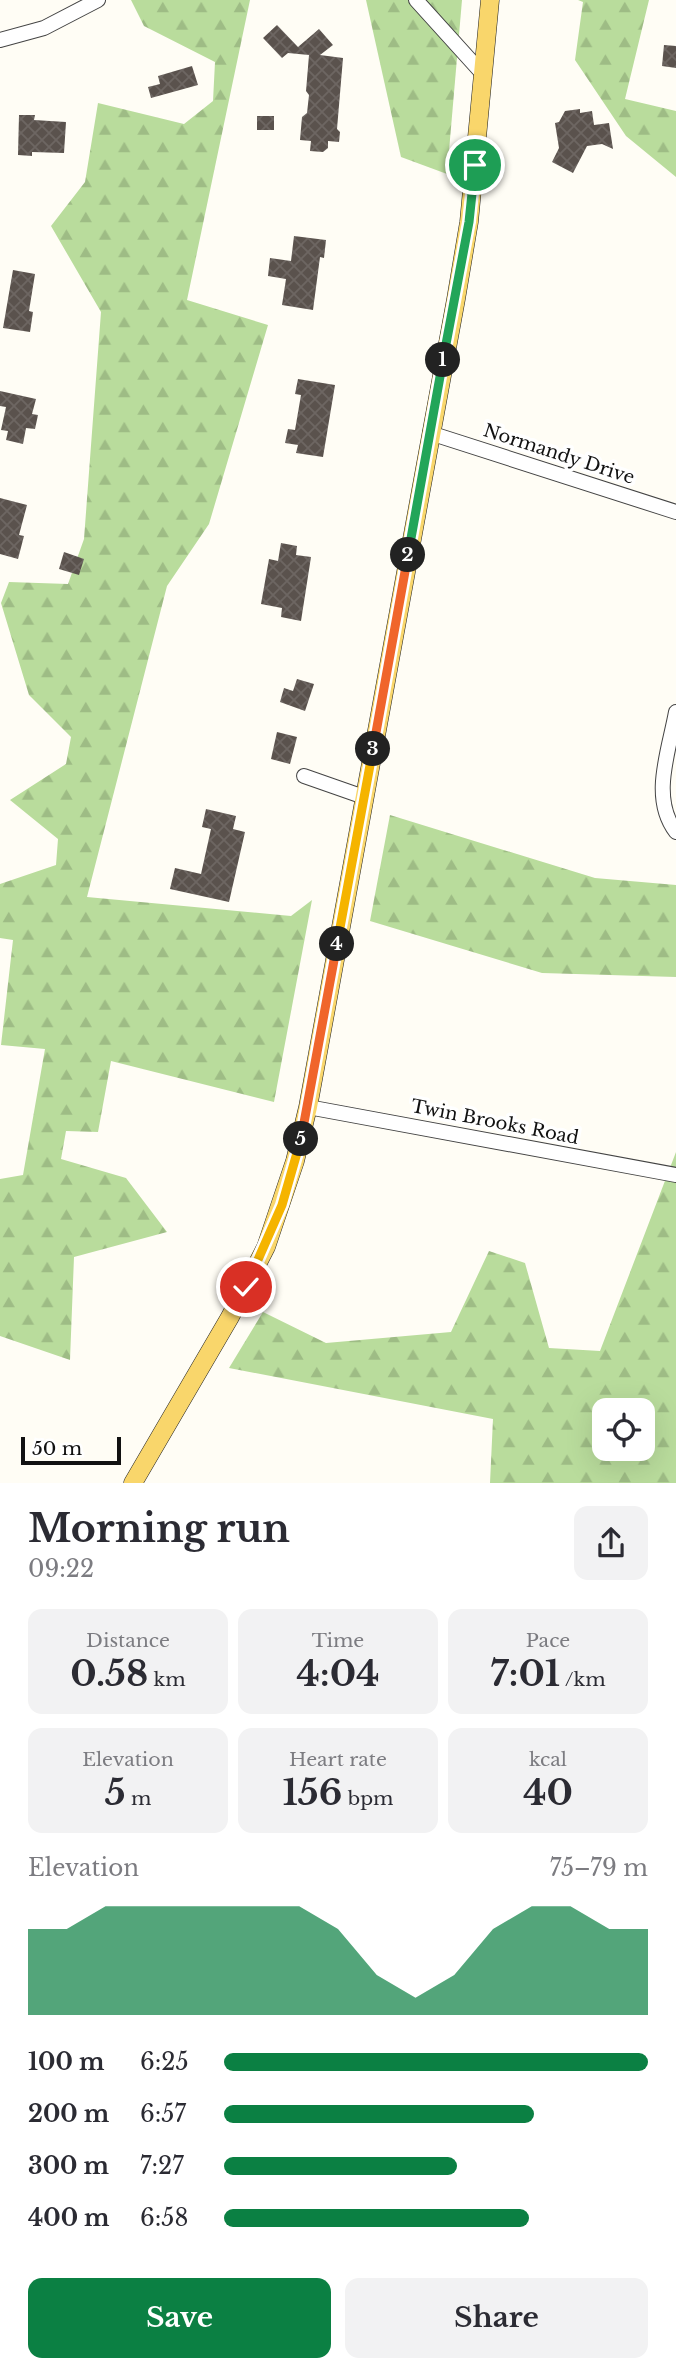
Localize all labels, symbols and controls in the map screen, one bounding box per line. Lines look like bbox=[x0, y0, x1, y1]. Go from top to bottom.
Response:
pin bbox=[445, 135, 505, 195]
icon: arrive bbox=[456, 146, 494, 184]
pin: 1 bbox=[426, 342, 460, 378]
text: 1 bbox=[438, 348, 447, 371]
street label: Normandy Drive bbox=[481, 419, 637, 489]
pin: 2 bbox=[390, 538, 426, 572]
text: 2 bbox=[401, 543, 414, 566]
pin: 3 bbox=[356, 732, 390, 766]
text: 3 bbox=[366, 737, 379, 760]
pin: 4 bbox=[320, 926, 354, 962]
text: 4 bbox=[330, 932, 343, 955]
street label: Twin Brooks Road bbox=[409, 1095, 581, 1149]
pin: 5 bbox=[284, 1122, 318, 1156]
text: 5 bbox=[295, 1127, 306, 1150]
pin bbox=[216, 1257, 276, 1317]
icon: check bbox=[227, 1268, 265, 1306]
map controls bbox=[592, 1398, 655, 1461]
button: locate bbox=[592, 1398, 655, 1461]
scale bar bbox=[21, 1434, 121, 1466]
text: 50 m bbox=[32, 1437, 82, 1460]
text: Morning run bbox=[28, 1505, 290, 1552]
button: share bbox=[574, 1506, 648, 1580]
text: 09:22 bbox=[28, 1555, 94, 1583]
text: Distance bbox=[86, 1629, 170, 1652]
text: Time bbox=[312, 1629, 364, 1652]
text: Pace bbox=[526, 1629, 570, 1652]
text: 0.58 bbox=[70, 1652, 148, 1695]
text: 4:04 bbox=[297, 1652, 379, 1695]
text: 7:01 bbox=[490, 1652, 560, 1695]
text: km bbox=[148, 1668, 186, 1691]
text: /km bbox=[560, 1668, 606, 1691]
text: Elevation bbox=[82, 1748, 174, 1771]
text: Heart rate bbox=[289, 1748, 387, 1771]
text: kcal bbox=[529, 1748, 567, 1771]
text: 5 bbox=[105, 1771, 125, 1814]
text: 156 bbox=[283, 1771, 342, 1814]
text: 40 bbox=[523, 1771, 573, 1814]
text: m bbox=[125, 1787, 151, 1810]
text: bpm bbox=[342, 1787, 393, 1810]
text: Elevation bbox=[28, 1854, 139, 1882]
text: 75–79 m bbox=[550, 1854, 648, 1882]
text: 100 m bbox=[28, 2048, 104, 2076]
text: 6:25 bbox=[140, 2048, 189, 2076]
text: 200 m bbox=[28, 2100, 109, 2128]
text: 6:57 bbox=[140, 2100, 186, 2128]
text: 300 m bbox=[28, 2152, 109, 2180]
text: 7:27 bbox=[140, 2152, 184, 2180]
text: 400 m bbox=[28, 2204, 110, 2232]
text: 6:58 bbox=[140, 2204, 188, 2232]
button: Save bbox=[28, 2278, 331, 2358]
button: Share bbox=[345, 2278, 648, 2358]

